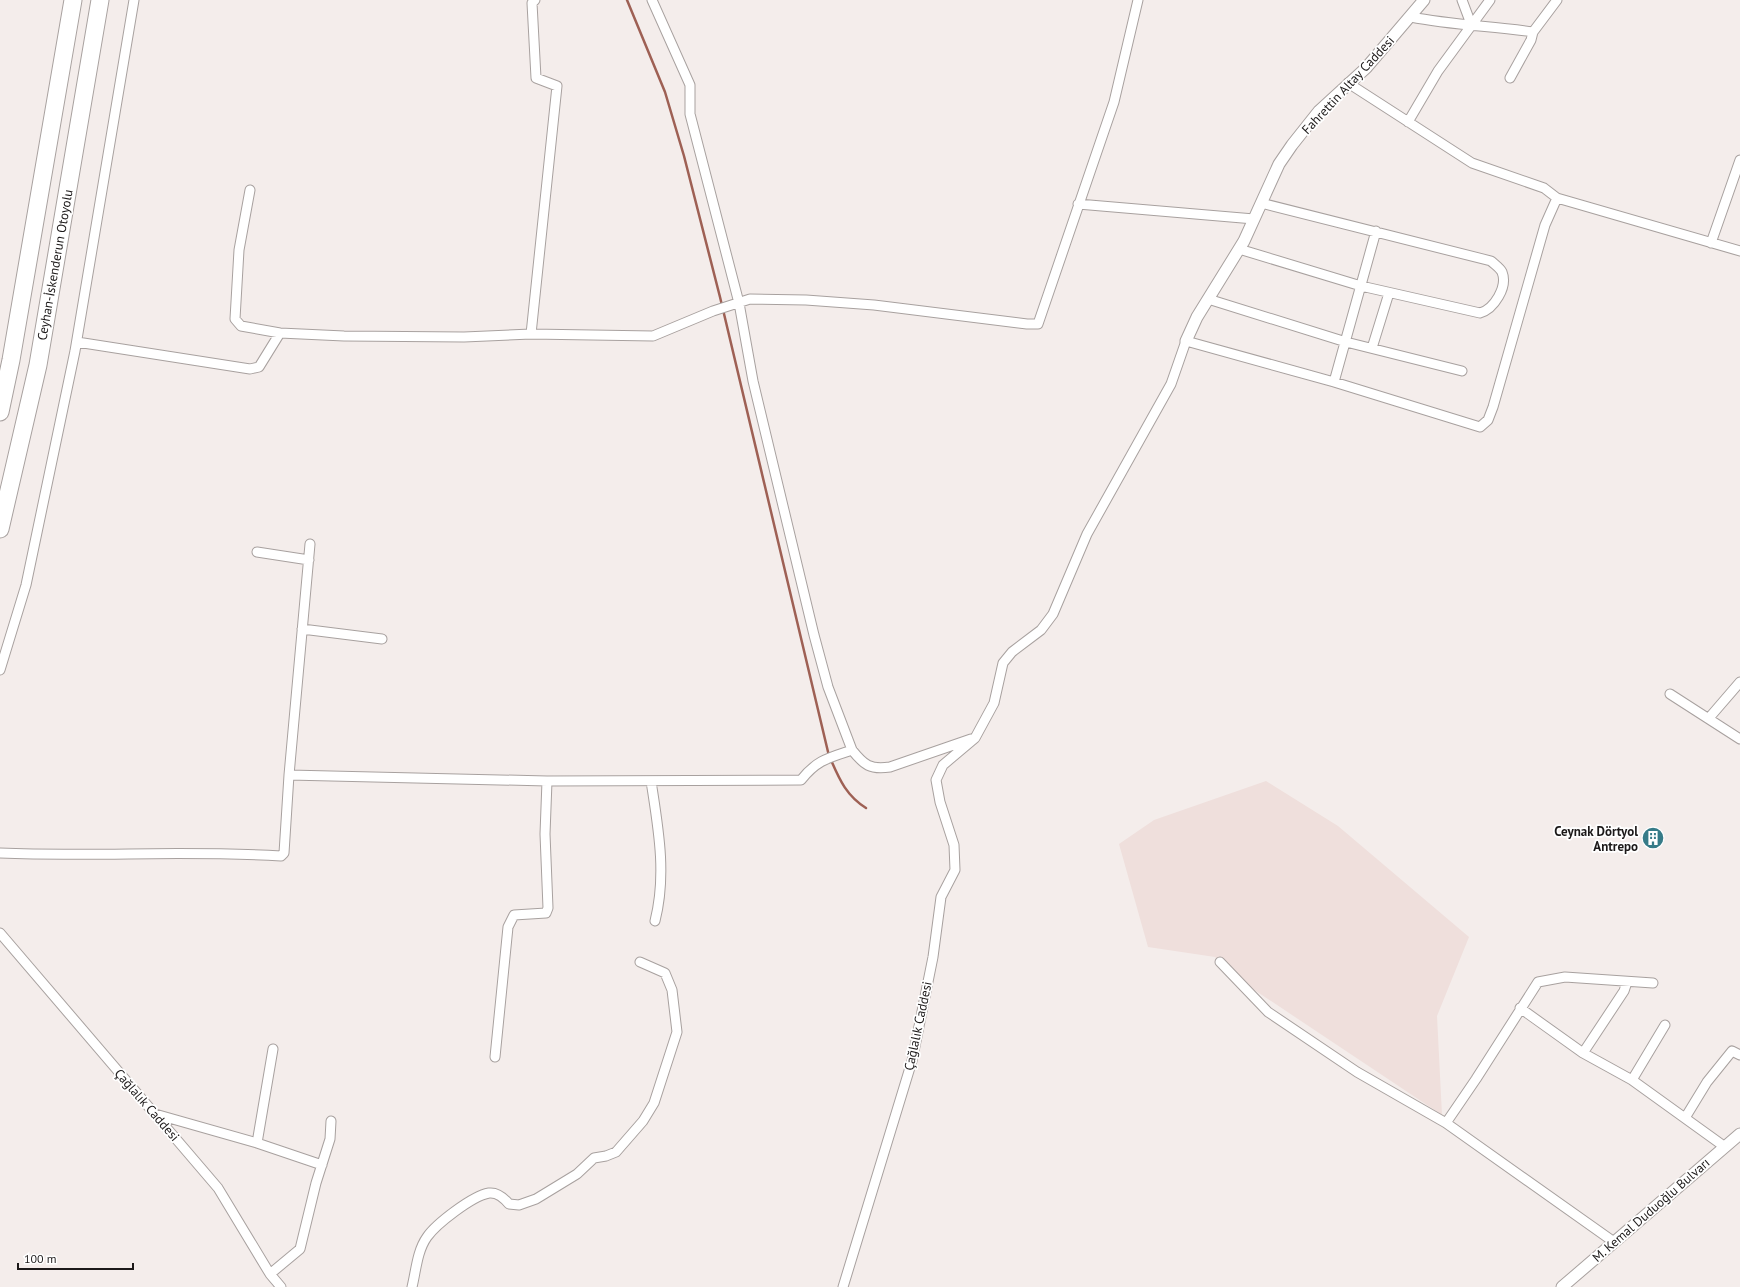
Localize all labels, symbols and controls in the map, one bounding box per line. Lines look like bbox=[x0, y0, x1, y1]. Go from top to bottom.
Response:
street label: Fahrettin Altay Caddesi bbox=[1298, 32, 1398, 138]
street label: Ceyhan-İskenderun Otoyolu bbox=[33, 188, 77, 342]
place label: Ceynak Dörtyol Antrepo bbox=[1554, 823, 1638, 855]
building icon: Ceynak Dörtyol Antrepo bbox=[1640, 825, 1666, 851]
street label: Çağlalık Caddesi bbox=[900, 980, 936, 1072]
street label: Çağlalık Caddesi bbox=[111, 1065, 183, 1145]
street label: M. Kemal Duduoğlu Bulvarı bbox=[1589, 1154, 1713, 1266]
scale bar bbox=[18, 1245, 133, 1271]
text: 100 m bbox=[24, 1251, 57, 1266]

